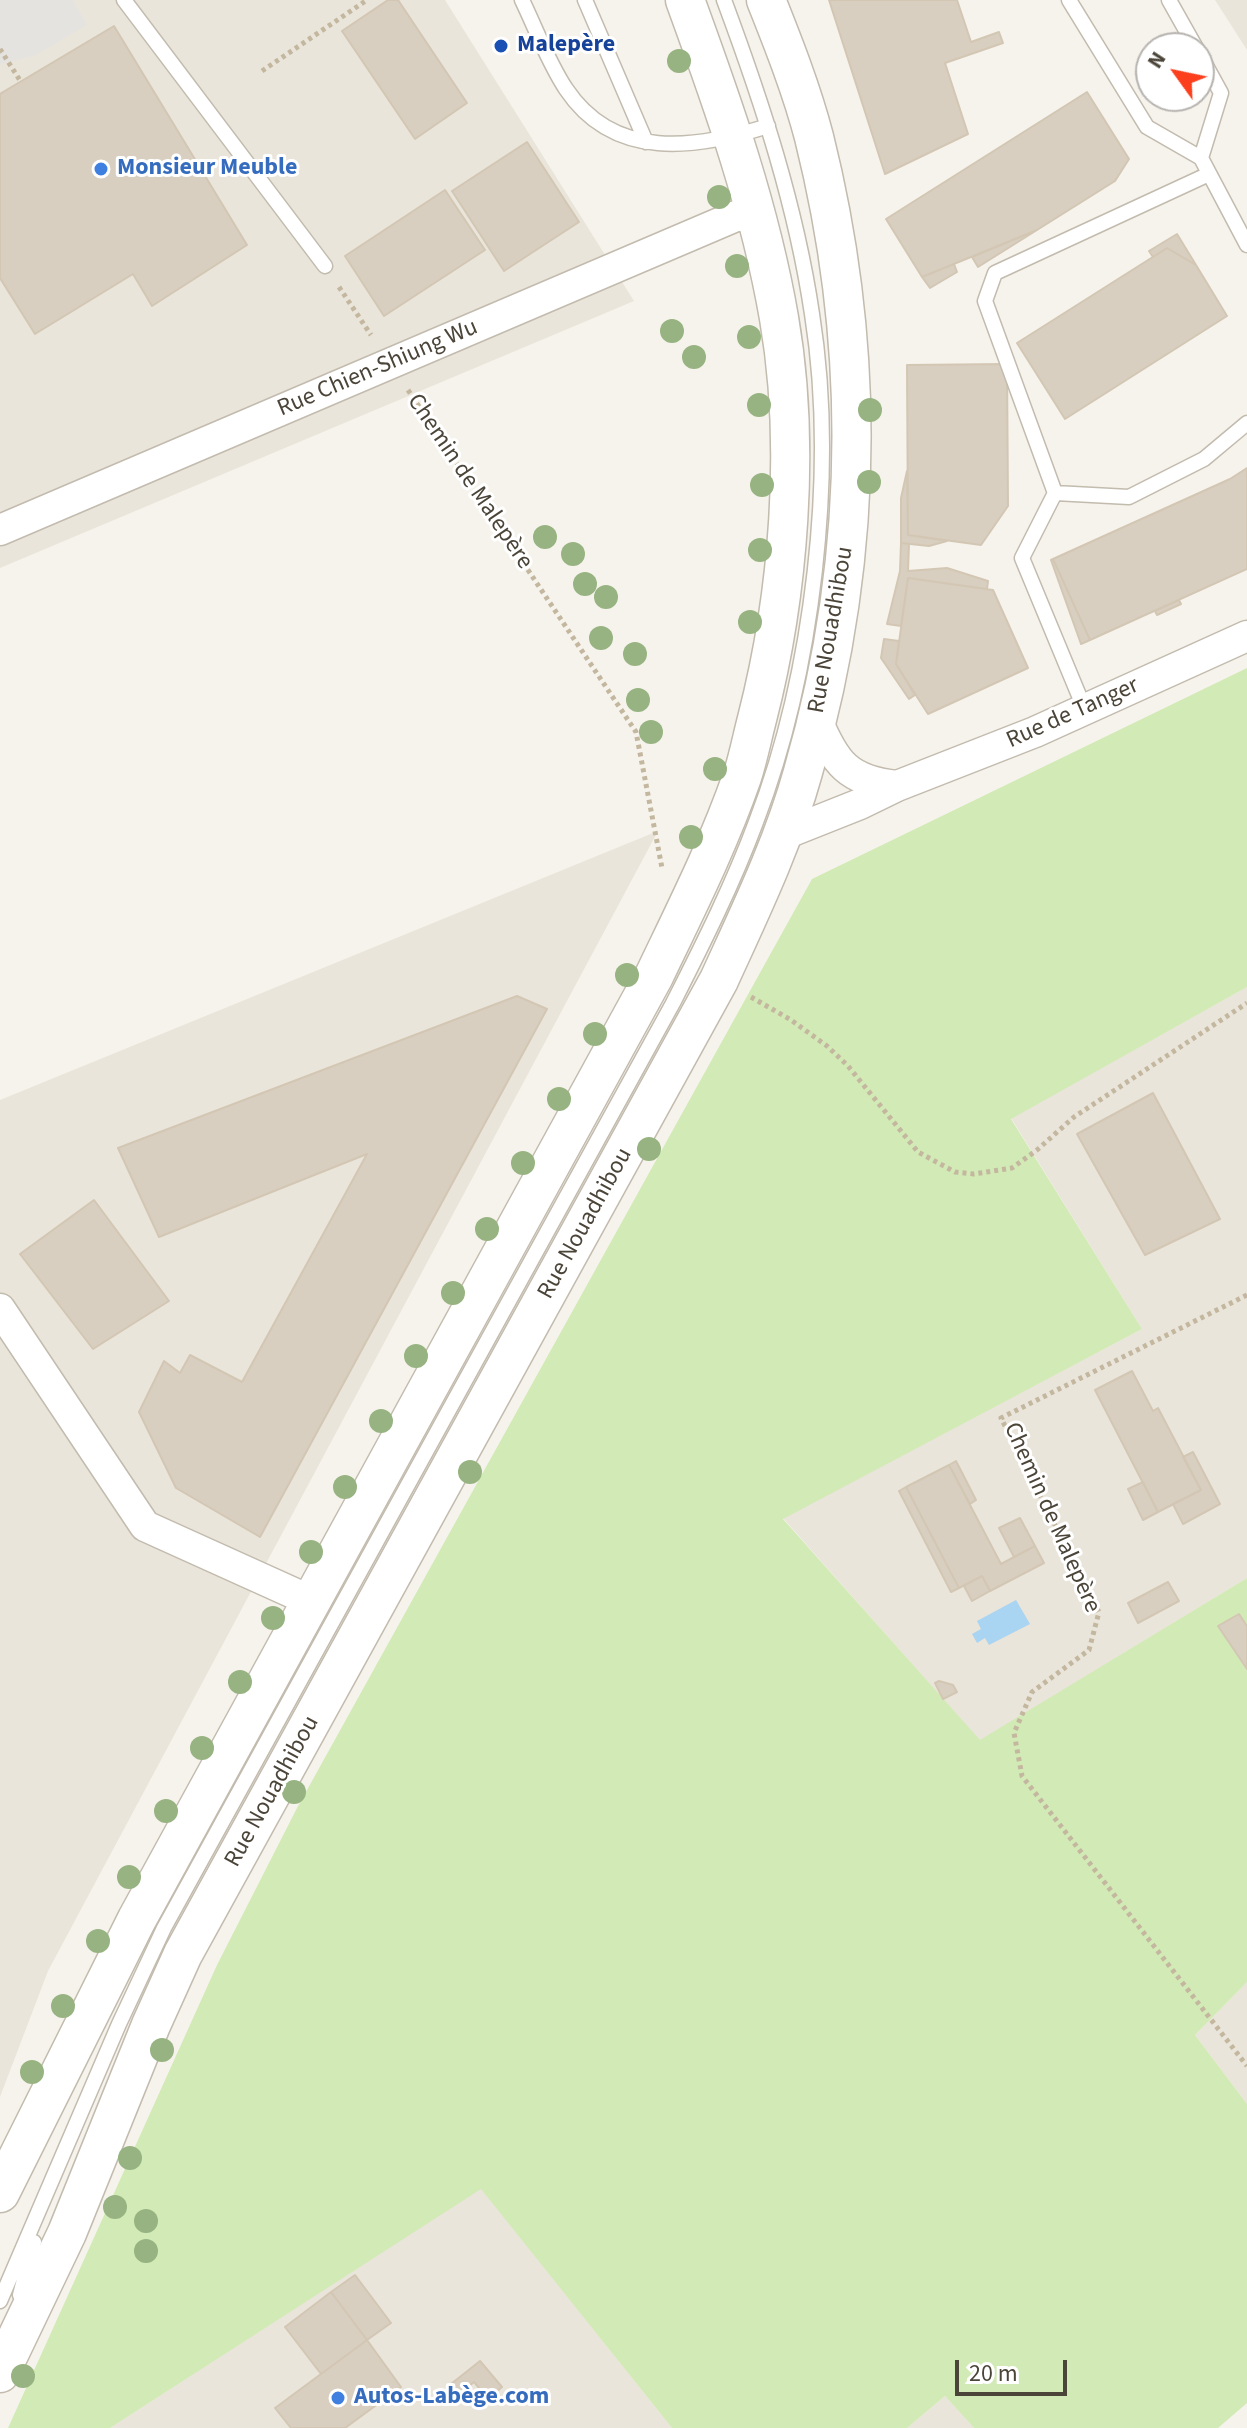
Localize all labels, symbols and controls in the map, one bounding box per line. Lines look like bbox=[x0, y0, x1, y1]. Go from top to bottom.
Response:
place label: Malepère bbox=[517, 32, 615, 60]
north arrow bbox=[1135, 32, 1215, 112]
marker: Malepère bbox=[492, 37, 510, 55]
text: N bbox=[1139, 45, 1174, 75]
place label: Monsieur Meuble bbox=[117, 155, 297, 183]
marker: Monsieur Meuble bbox=[92, 160, 110, 178]
street label: Rue Chien-Shiung Wu bbox=[273, 314, 483, 424]
street label: Chemin de Malepère bbox=[400, 389, 538, 575]
street label: Rue Nouadhibou bbox=[803, 544, 861, 716]
street label: Rue de Tanger bbox=[1002, 672, 1144, 756]
street label: Rue Nouadhibou bbox=[533, 1143, 639, 1305]
street label: Chemin de Malepère bbox=[996, 1418, 1106, 1618]
street label: Rue Nouadhibou bbox=[220, 1711, 326, 1873]
scale bar bbox=[959, 2344, 1071, 2394]
text: 20 m bbox=[969, 2356, 1018, 2391]
place label: Autos-Labège.com bbox=[354, 2384, 549, 2412]
marker: Autos-Labège.com bbox=[329, 2389, 347, 2407]

